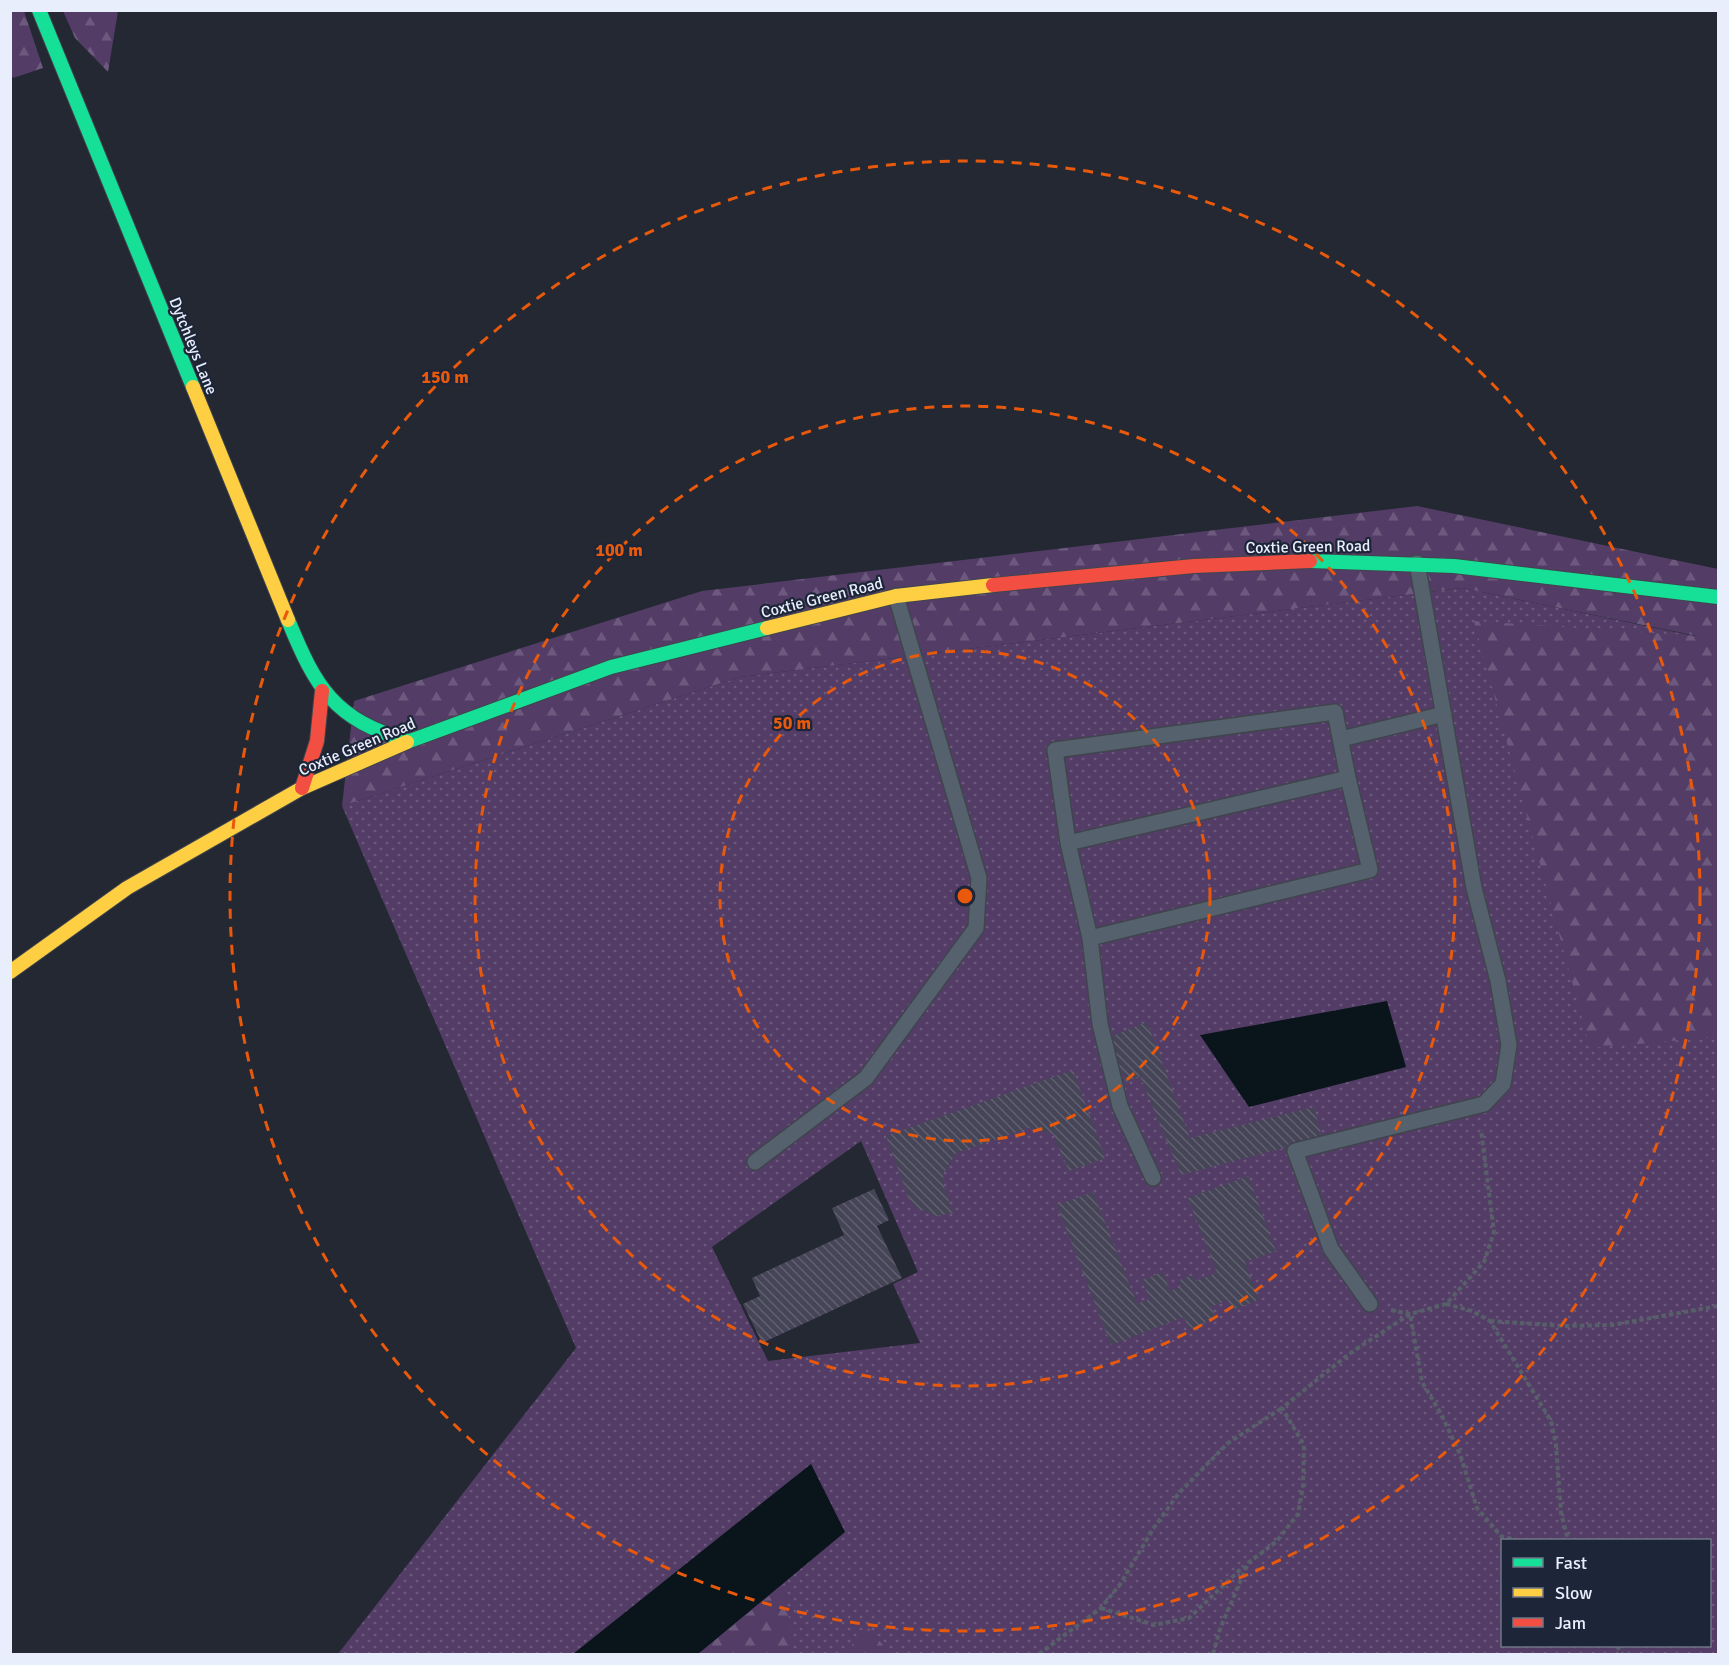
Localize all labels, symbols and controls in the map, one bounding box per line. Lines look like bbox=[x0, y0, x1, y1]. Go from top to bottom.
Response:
street label: Dytchleys Lane bbox=[164, 294, 222, 398]
text: 150 m bbox=[421, 366, 469, 388]
street label: Coxtie Green Road bbox=[1245, 536, 1371, 558]
text: 100 m bbox=[595, 539, 643, 561]
street label: Coxtie Green Road bbox=[759, 573, 885, 623]
text: 50 m bbox=[773, 712, 811, 734]
street label: Coxtie Green Road bbox=[296, 713, 418, 781]
centre of rings bbox=[955, 886, 975, 906]
legend bbox=[1501, 1539, 1711, 1647]
text: Fast bbox=[1555, 1552, 1587, 1574]
text: Slow bbox=[1555, 1582, 1592, 1604]
text: Jam bbox=[1555, 1612, 1586, 1634]

